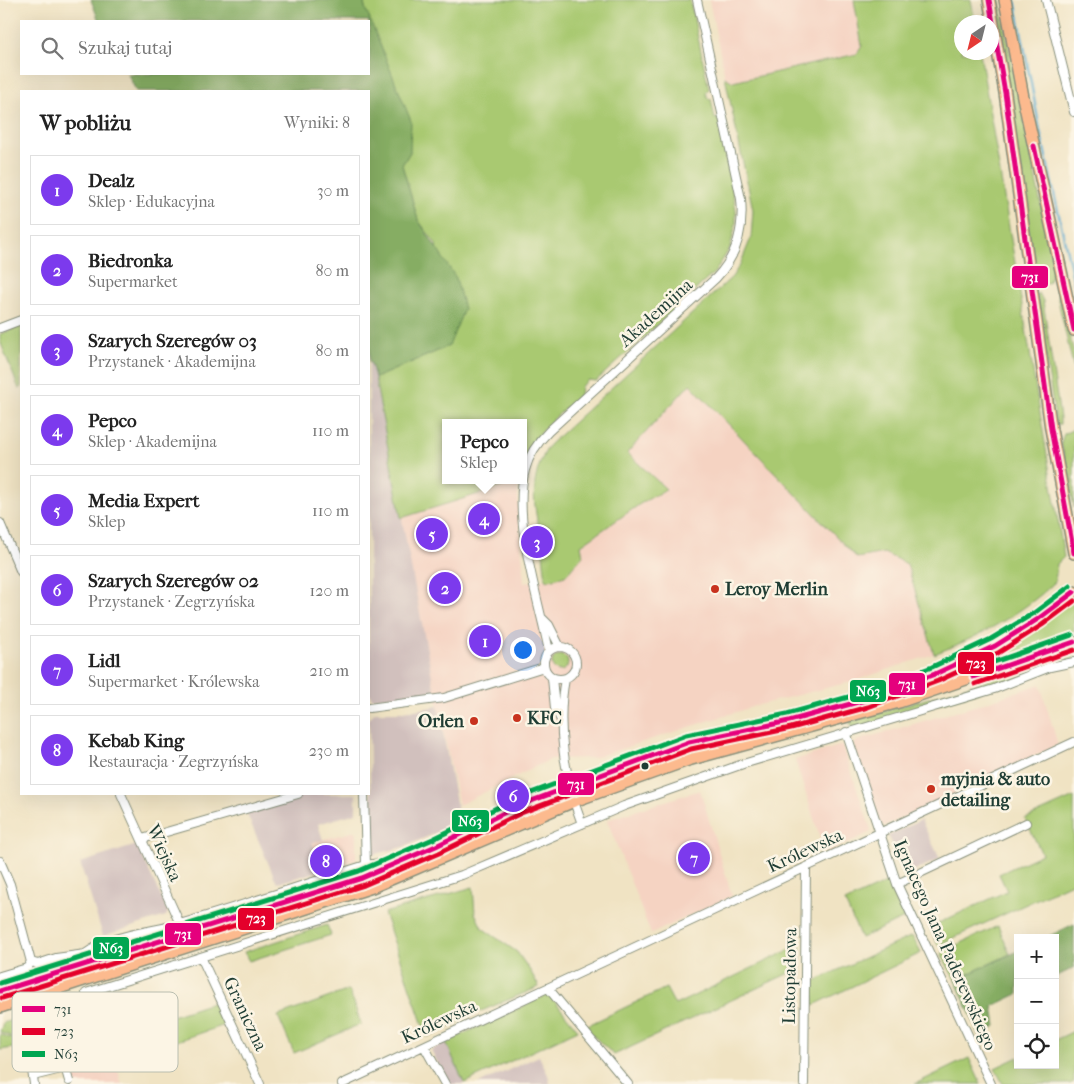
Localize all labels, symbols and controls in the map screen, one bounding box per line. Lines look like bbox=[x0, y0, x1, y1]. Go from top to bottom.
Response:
north arrow bbox=[954, 15, 999, 60]
search box bbox=[20, 20, 370, 75]
icon: search bbox=[38, 34, 66, 62]
text: Szukaj tutaj bbox=[78, 37, 172, 59]
text: W pobliżu bbox=[40, 111, 131, 135]
text: Wyniki: 8 bbox=[284, 113, 350, 132]
text: Dealz bbox=[88, 170, 134, 192]
text: 1 bbox=[54, 181, 60, 200]
text: 30 m bbox=[317, 181, 349, 200]
text: Sklep · Edukacyjna bbox=[88, 192, 215, 211]
text: Biedronka bbox=[88, 250, 173, 272]
text: 2 bbox=[53, 261, 61, 280]
text: 80 m bbox=[315, 261, 349, 280]
line badge: 731 bbox=[1011, 265, 1049, 289]
text: 731 bbox=[1020, 269, 1039, 286]
text: Supermarket bbox=[88, 272, 178, 291]
street label: Akademijna bbox=[614, 274, 698, 352]
text: Szarych Szeregów 03 bbox=[88, 330, 257, 352]
text: 3 bbox=[54, 341, 60, 360]
text: 80 m bbox=[315, 341, 349, 360]
text: Przystanek · Akademijna bbox=[88, 352, 256, 371]
text: Pepco bbox=[88, 410, 137, 432]
popup bbox=[442, 419, 527, 484]
text: 4 bbox=[52, 421, 62, 440]
text: 110 m bbox=[312, 421, 349, 440]
text: Pepco bbox=[460, 431, 509, 453]
text: Sklep · Akademijna bbox=[88, 432, 217, 451]
text: Sklep bbox=[460, 453, 498, 472]
text: Media Expert bbox=[88, 490, 200, 512]
pin: 4 bbox=[468, 500, 500, 538]
text: 5 bbox=[54, 501, 60, 520]
text: 110 m bbox=[312, 501, 349, 520]
text: Sklep bbox=[88, 512, 125, 531]
pin: 5 bbox=[416, 515, 448, 553]
pin: 3 bbox=[521, 523, 553, 561]
pin: 2 bbox=[429, 569, 461, 607]
text: Szarych Szeregów 02 bbox=[88, 570, 259, 592]
place label: Leroy Merlin bbox=[725, 579, 828, 600]
text: 6 bbox=[53, 581, 61, 600]
text: 120 m bbox=[310, 581, 349, 600]
marker: Leroy Merlin bbox=[709, 583, 721, 595]
text: Przystanek · Zegrzyńska bbox=[88, 592, 255, 611]
pin: 1 bbox=[469, 622, 501, 660]
your location bbox=[510, 637, 536, 663]
text: Lidl bbox=[88, 650, 121, 672]
line badge: 723 bbox=[957, 651, 995, 675]
text: 723 bbox=[965, 655, 986, 672]
text: 7 bbox=[53, 661, 61, 680]
text: 210 m bbox=[310, 661, 349, 680]
text: Supermarket · Królewska bbox=[88, 672, 260, 691]
line badge: 731 bbox=[888, 672, 926, 696]
text: 731 bbox=[897, 676, 916, 693]
line badge: N63 bbox=[849, 679, 887, 703]
text: N63 bbox=[856, 683, 880, 700]
place label: KFC bbox=[527, 708, 562, 729]
place label: Orlen bbox=[418, 711, 465, 732]
marker: KFC bbox=[511, 712, 523, 724]
marker: Orlen bbox=[468, 715, 480, 727]
text: Kebab King bbox=[88, 730, 184, 752]
text: 8 bbox=[53, 741, 61, 760]
text: 230 m bbox=[309, 741, 349, 760]
text: Restauracja · Zegrzyńska bbox=[88, 752, 259, 771]
unlabelled marker bbox=[640, 761, 650, 771]
place label: myjnia & auto detailing bbox=[940, 769, 1050, 811]
line badge: 731 bbox=[557, 772, 595, 796]
text: 731 bbox=[566, 776, 585, 793]
pin: 6 bbox=[497, 777, 529, 815]
marker: myjnia & auto detailing bbox=[925, 783, 937, 795]
line badge: N63 bbox=[451, 809, 490, 833]
text: N63 bbox=[458, 813, 482, 830]
street label: Wiejska bbox=[142, 820, 186, 885]
street label: Królewska bbox=[764, 824, 847, 878]
street label: Ignacego Jana Paderewskiego bbox=[889, 836, 1001, 1054]
pin: 7 bbox=[678, 839, 710, 877]
pin: 8 bbox=[310, 842, 342, 880]
line badge: 723 bbox=[237, 907, 275, 931]
text: 723 bbox=[245, 910, 266, 927]
line badge: 731 bbox=[164, 922, 202, 946]
text: 731 bbox=[173, 926, 192, 943]
street label: Listopadowa bbox=[779, 927, 801, 1024]
map controls bbox=[1014, 934, 1059, 1069]
button: + bbox=[1014, 934, 1059, 979]
line badge: N63 bbox=[92, 936, 130, 960]
text: N63 bbox=[99, 940, 123, 957]
street label: Graniczna bbox=[219, 974, 272, 1055]
button: − bbox=[1014, 979, 1059, 1024]
legend bbox=[12, 992, 178, 1072]
street label: Królewska bbox=[398, 995, 481, 1049]
text: 731 bbox=[54, 1001, 72, 1018]
text: 723 bbox=[54, 1023, 74, 1040]
button: locate bbox=[1014, 1024, 1059, 1069]
text: N63 bbox=[54, 1046, 78, 1063]

